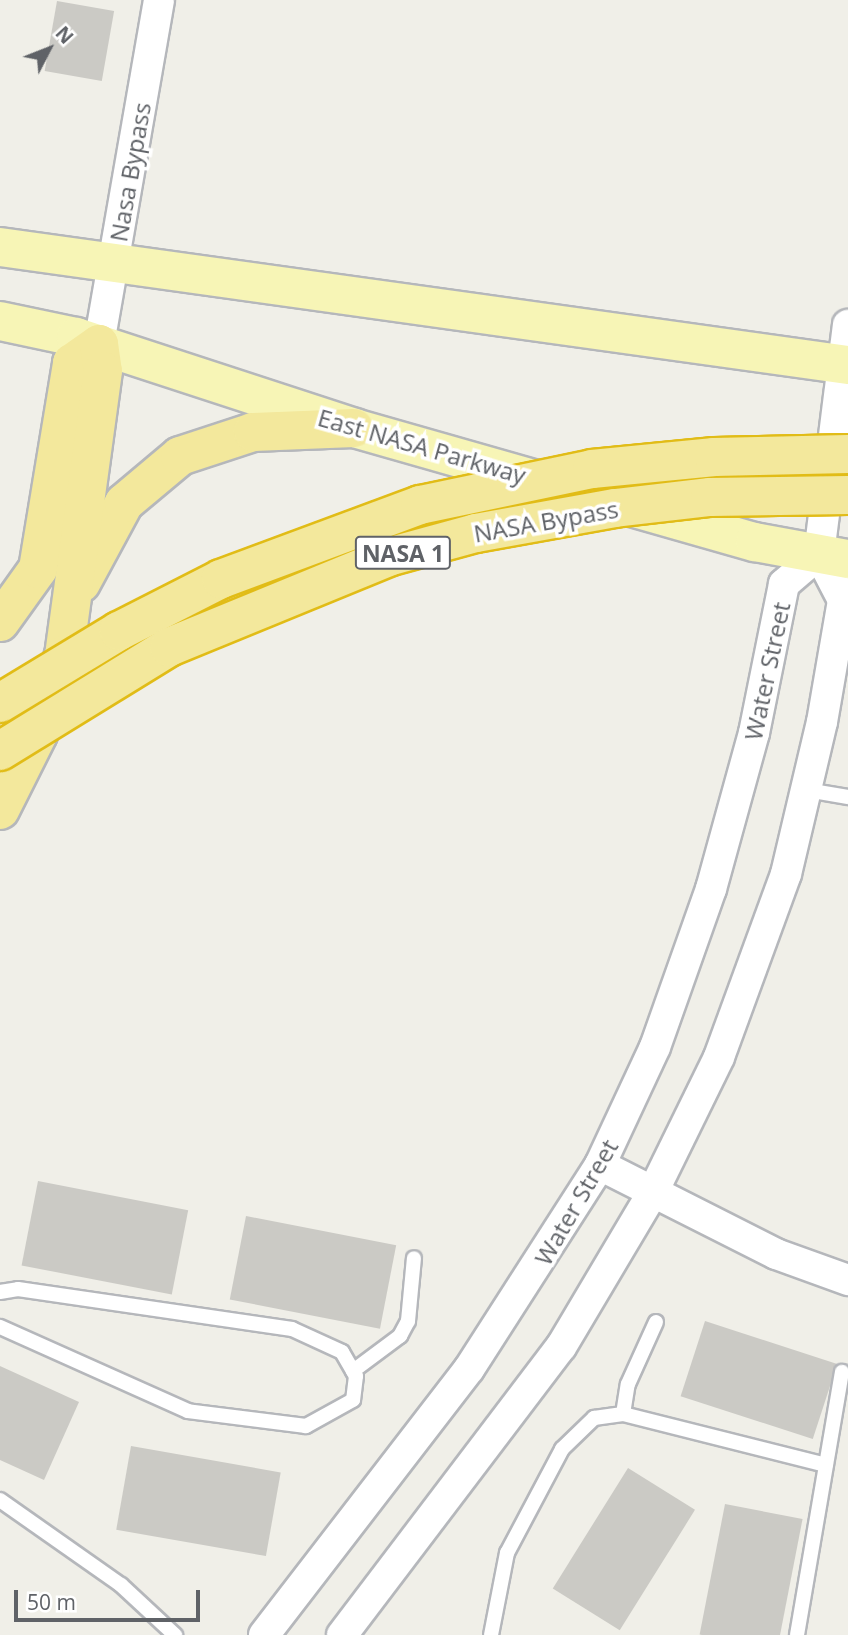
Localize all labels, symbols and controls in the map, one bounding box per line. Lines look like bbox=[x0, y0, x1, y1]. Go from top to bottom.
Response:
north arrow bbox=[14, 14, 84, 84]
text: N bbox=[50, 21, 79, 49]
street label: Nasa Bypass bbox=[104, 100, 156, 244]
street label: East NASA Parkway bbox=[315, 403, 529, 489]
street label: NASA Bypass bbox=[471, 494, 621, 548]
road number: NASA 1 bbox=[354, 534, 452, 572]
street label: Water Street bbox=[738, 599, 796, 743]
street label: Water Street bbox=[528, 1134, 624, 1270]
scale bar bbox=[18, 1576, 203, 1620]
text: 50 m bbox=[27, 1588, 76, 1616]

